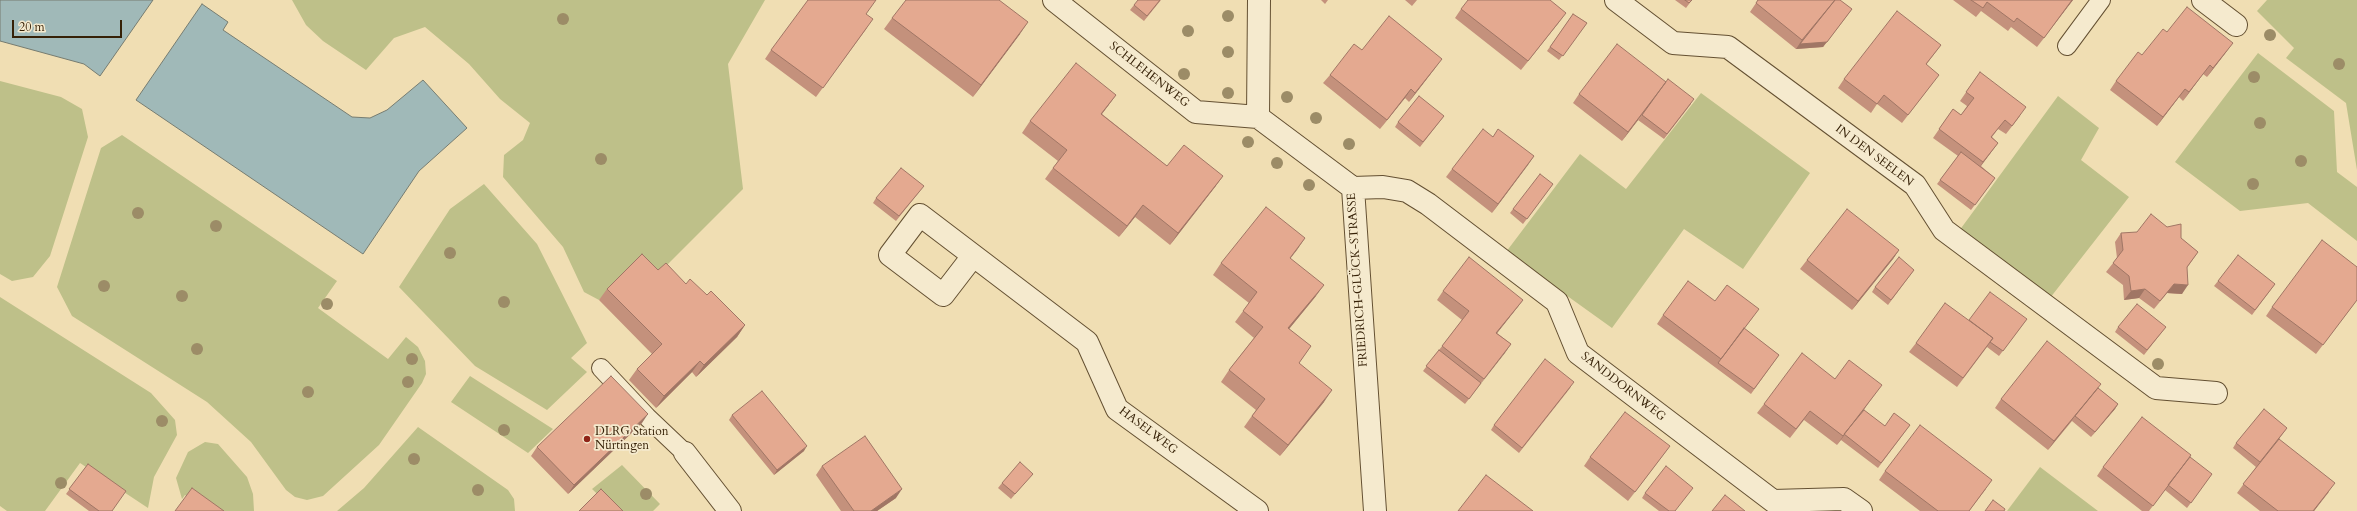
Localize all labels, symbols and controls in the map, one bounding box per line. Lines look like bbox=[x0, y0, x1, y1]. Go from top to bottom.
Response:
scale bar bbox=[14, 12, 124, 38]
text: 20 m bbox=[19, 19, 45, 35]
street label: SCHLEHENWEG bbox=[1106, 39, 1192, 111]
street label: IN DEN SEELEN bbox=[1832, 122, 1916, 190]
street label: FRIEDRICH-GLÜCK-STRASSE bbox=[1345, 192, 1371, 368]
street label: SANDDORNWEG bbox=[1578, 350, 1668, 424]
street label: HASELWEG bbox=[1116, 404, 1180, 458]
place label: DLRG Station Nürtingen bbox=[595, 425, 669, 453]
marker: DLRG Station Nürtingen bbox=[582, 434, 592, 444]

